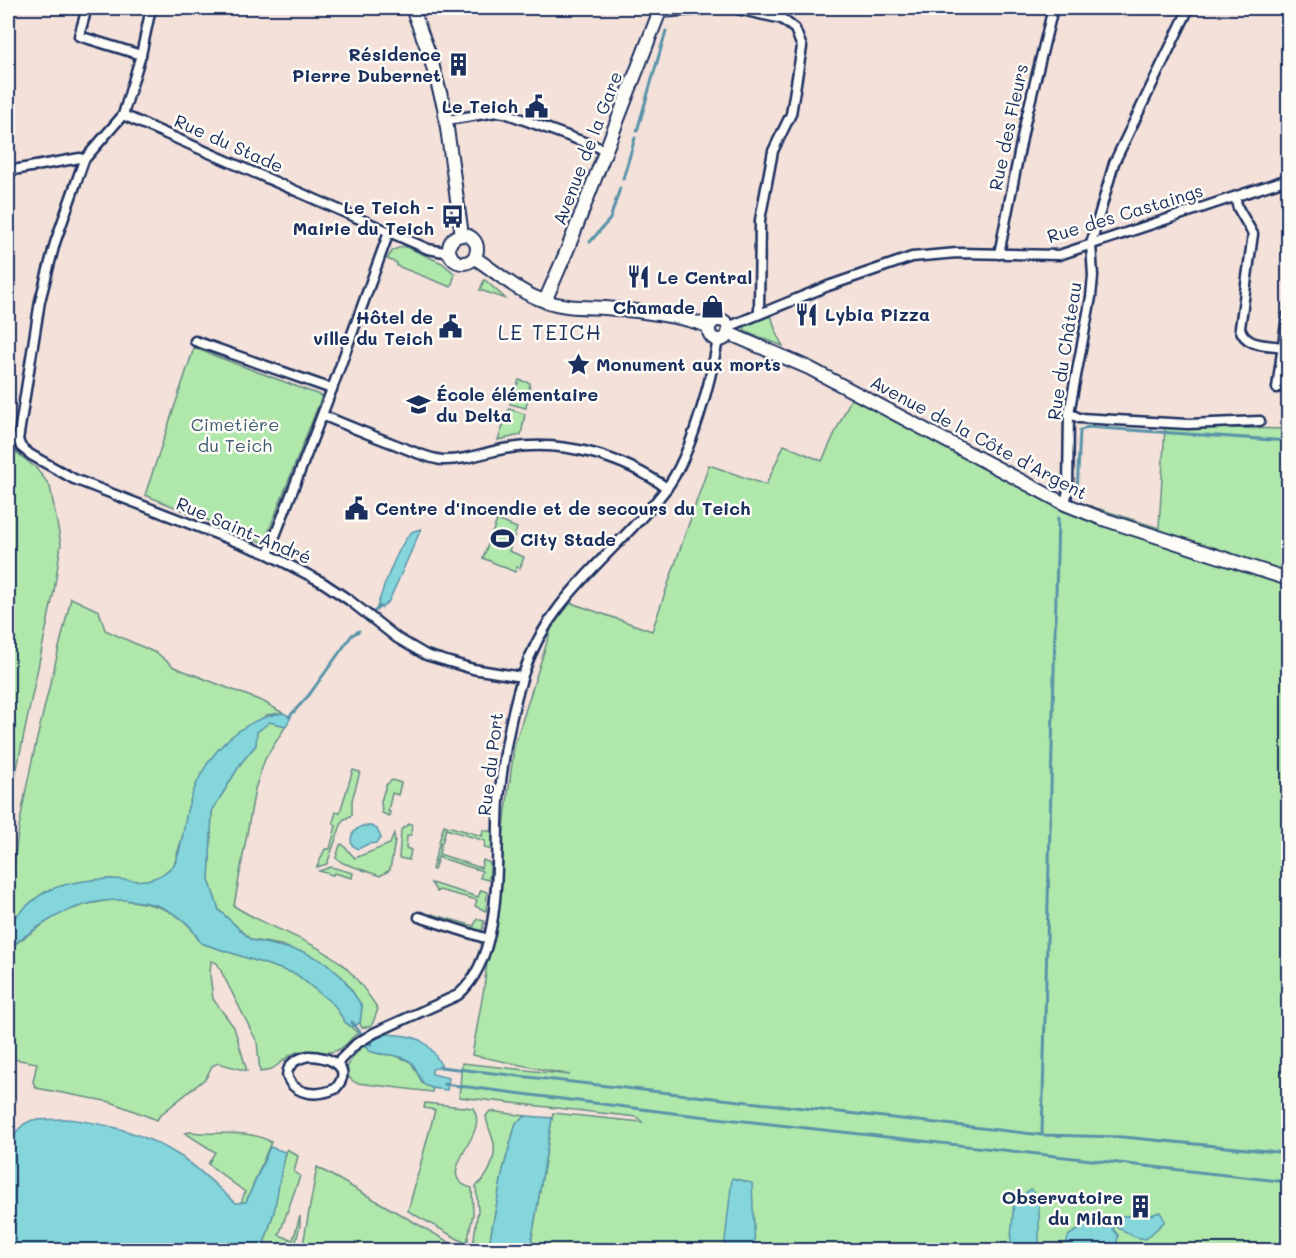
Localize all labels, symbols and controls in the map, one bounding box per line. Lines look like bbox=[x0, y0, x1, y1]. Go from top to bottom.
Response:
place label: Résidence Pierre Dubernet bbox=[292, 42, 441, 87]
building icon: Résidence Pierre Dubernet bbox=[446, 51, 472, 77]
street label: Rue des Fleurs bbox=[983, 62, 1033, 192]
street label: Avenue de la Gare bbox=[547, 68, 627, 228]
public building icon: Le Teich bbox=[523, 93, 549, 119]
place label: Le Teich bbox=[442, 94, 518, 118]
street label: Rue du Stade bbox=[171, 108, 287, 178]
street label: Rue des Castaings bbox=[1044, 178, 1206, 248]
place label: Le Teich - Mairie du Teich bbox=[293, 195, 434, 240]
bus stop icon: Le Teich - Mairie du Teich bbox=[439, 204, 465, 230]
restaurant icon: Le Central bbox=[626, 264, 652, 290]
place label: Le Central bbox=[657, 265, 752, 289]
street label: Rue du Château bbox=[1041, 280, 1087, 422]
shop icon: Chamade bbox=[700, 294, 726, 320]
place label: Chamade bbox=[613, 295, 695, 319]
restaurant icon: Lybia Pizza bbox=[794, 301, 820, 327]
place label: Lybia Pizza bbox=[825, 302, 930, 326]
place label: Hôtel de ville du Teich bbox=[313, 305, 433, 350]
public building icon: Hôtel de ville du Teich bbox=[438, 314, 464, 340]
district label: LE TEICH bbox=[498, 318, 602, 345]
place icon: Monument aux morts bbox=[565, 351, 591, 377]
place label: Monument aux morts bbox=[596, 352, 781, 376]
street label: Avenue de la Côte d'Argent bbox=[866, 369, 1092, 505]
place label: École élémentaire du Delta bbox=[436, 382, 598, 427]
school or university icon: École élémentaire du Delta bbox=[405, 391, 431, 417]
park label: Cimetière du Teich bbox=[191, 412, 279, 457]
street label: Rue Saint-André bbox=[173, 491, 315, 569]
public building icon: Centre d'incendie et de secours du Teich bbox=[344, 495, 370, 521]
place label: Centre d'incendie et de secours du Teich bbox=[375, 496, 751, 520]
sports icon: City Stade bbox=[489, 526, 515, 552]
place label: City Stade bbox=[520, 527, 616, 551]
street label: Rue du Port bbox=[472, 711, 508, 817]
place label: Observatoire du Milan bbox=[1002, 1185, 1123, 1230]
building icon: Observatoire du Milan bbox=[1128, 1194, 1154, 1220]

